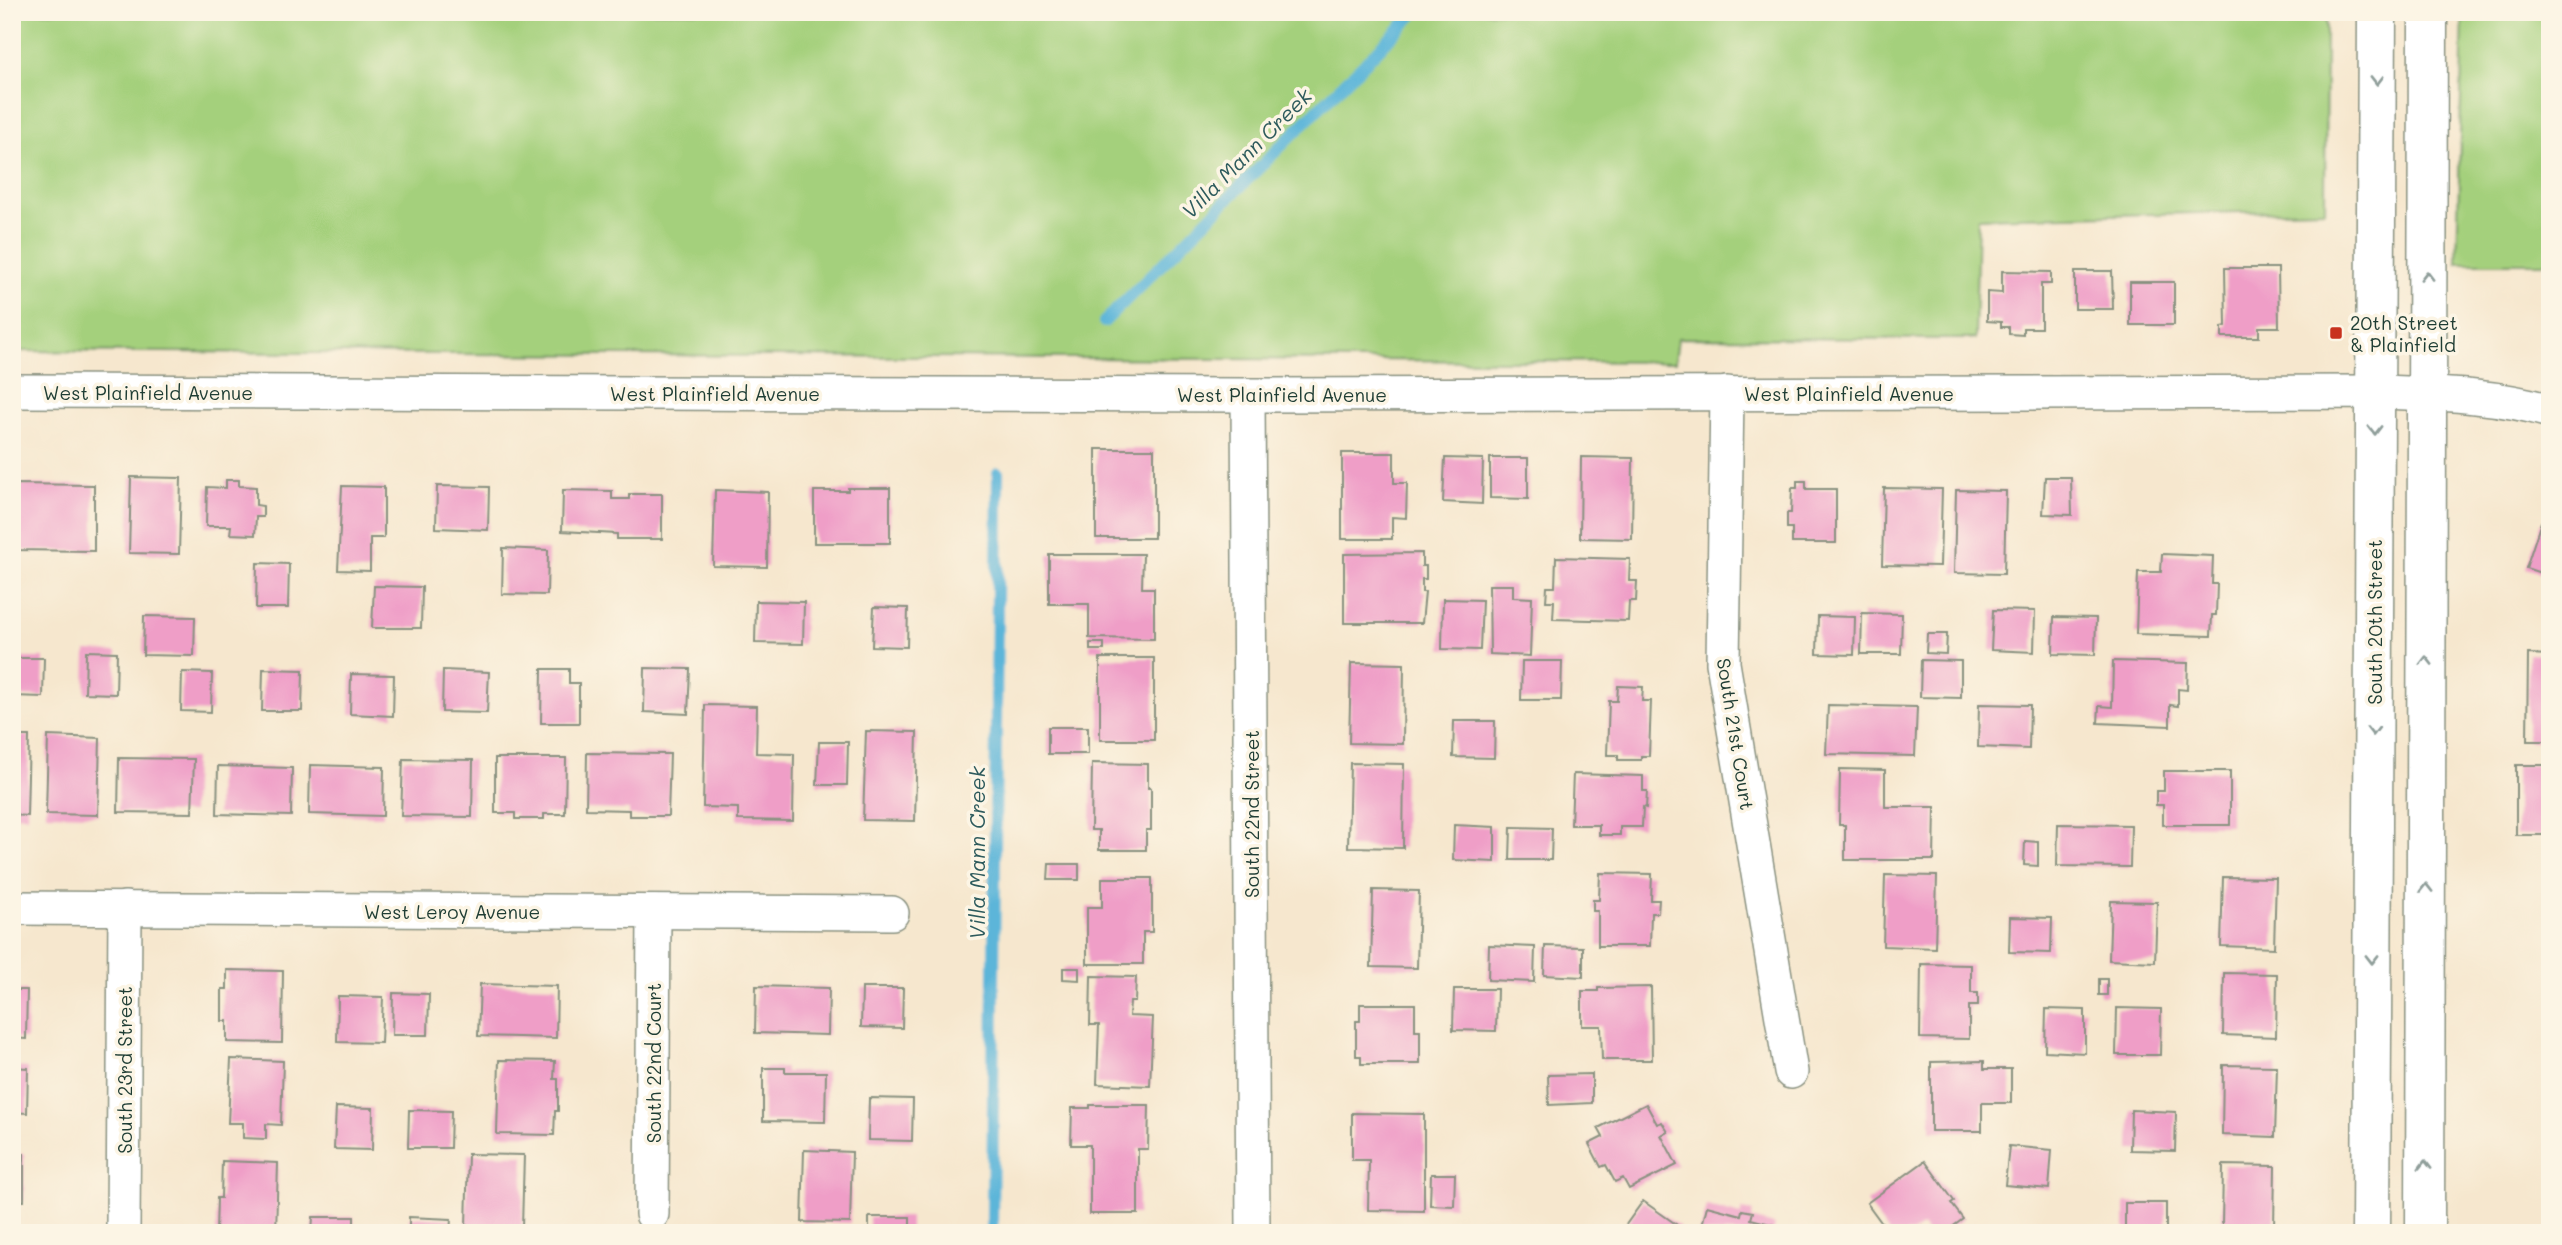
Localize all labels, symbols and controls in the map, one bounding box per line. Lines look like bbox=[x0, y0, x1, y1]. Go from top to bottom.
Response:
one-way arrow bbox=[2369, 76, 2385, 86]
water label: Villa Mann Creek bbox=[1175, 82, 1317, 224]
one-way arrow bbox=[2419, 270, 2435, 281]
place label: 20th Street & Plainfield bbox=[2350, 310, 2458, 357]
marker: 20th Street & Plainfield bbox=[2328, 325, 2344, 341]
street label: West Plainfield Avenue bbox=[43, 380, 253, 405]
street label: West Plainfield Avenue bbox=[610, 381, 820, 406]
street label: West Plainfield Avenue bbox=[1744, 381, 1954, 406]
street label: West Plainfield Avenue bbox=[1177, 382, 1387, 407]
one-way arrow bbox=[2367, 426, 2383, 436]
street label: South 20th Street bbox=[2362, 539, 2387, 705]
one-way arrow bbox=[2419, 655, 2434, 666]
street label: South 21st Court bbox=[1712, 656, 1760, 812]
one-way arrow bbox=[2365, 727, 2381, 737]
street label: South 22nd Street bbox=[1239, 730, 1264, 898]
water label: Villa Mann Creek bbox=[963, 766, 990, 940]
one-way arrow bbox=[2418, 882, 2434, 893]
street label: West Leroy Avenue bbox=[364, 899, 540, 924]
one-way arrow bbox=[2365, 954, 2380, 965]
street label: South 22nd Court bbox=[641, 983, 666, 1143]
street label: South 23rd Street bbox=[112, 986, 137, 1154]
one-way arrow bbox=[2417, 1159, 2433, 1169]

